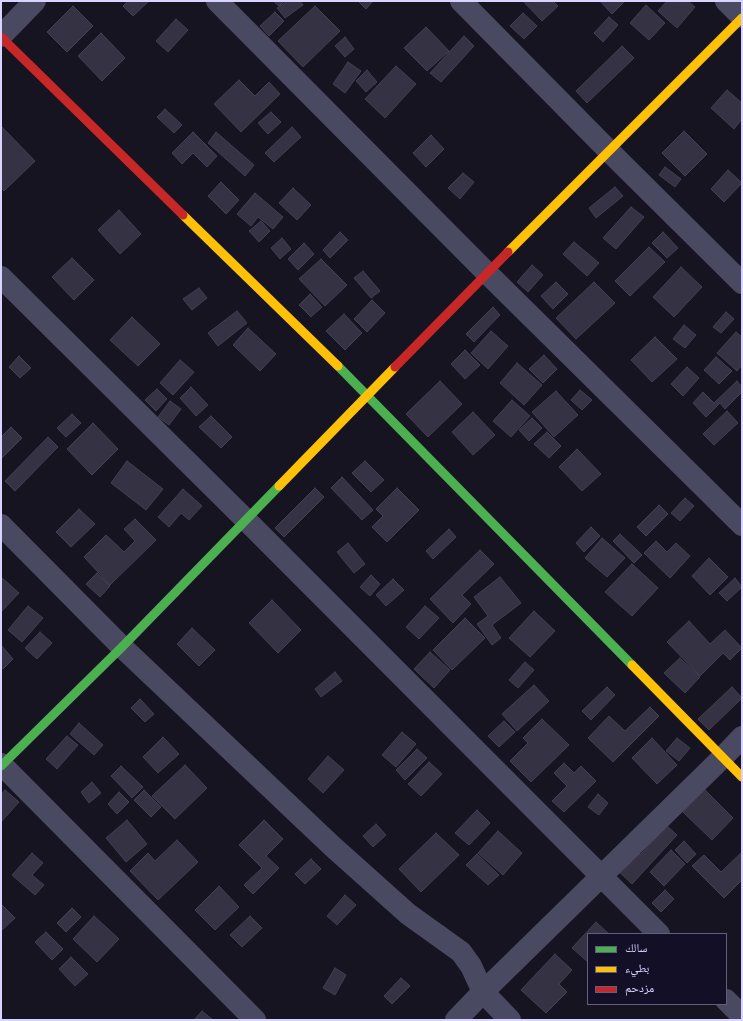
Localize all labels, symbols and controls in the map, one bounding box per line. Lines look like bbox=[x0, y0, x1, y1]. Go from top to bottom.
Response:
legend bbox=[587, 933, 727, 1005]
text: سالك bbox=[625, 942, 647, 954]
text: بطيء bbox=[625, 962, 649, 974]
text: مزدحم bbox=[625, 982, 654, 994]

